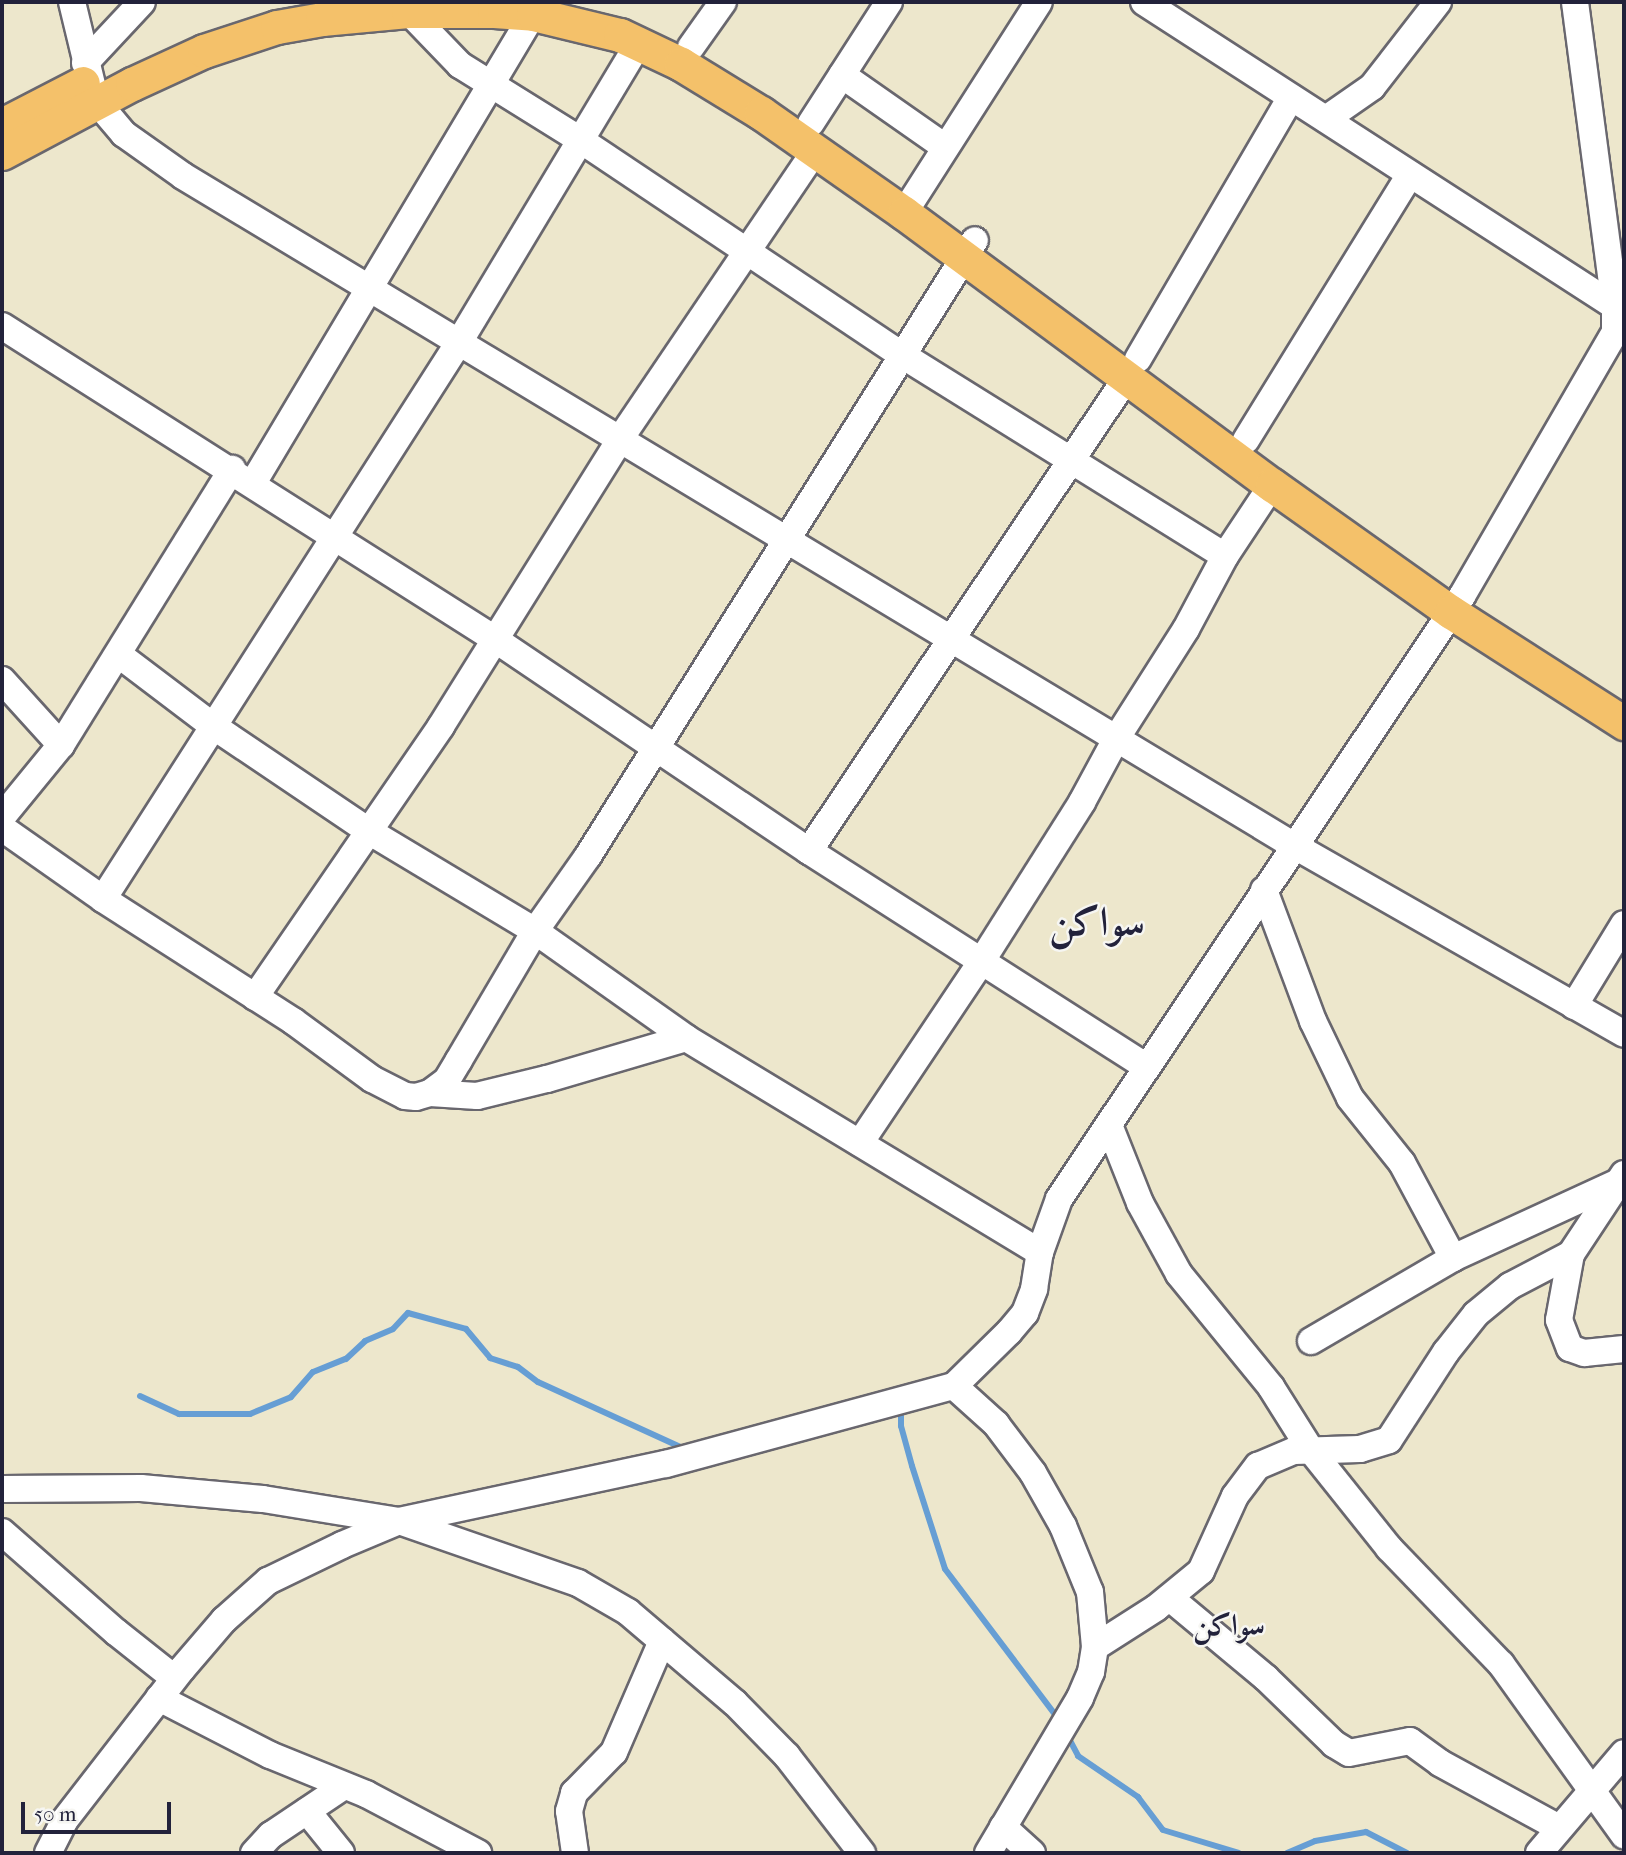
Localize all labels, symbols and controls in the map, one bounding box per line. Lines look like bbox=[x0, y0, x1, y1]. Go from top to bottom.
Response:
district label: سواكن bbox=[1049, 898, 1145, 946]
district label: سواكن bbox=[1193, 1608, 1265, 1644]
scale bar bbox=[24, 1788, 175, 1832]
text: 50 m bbox=[34, 1802, 77, 1826]

